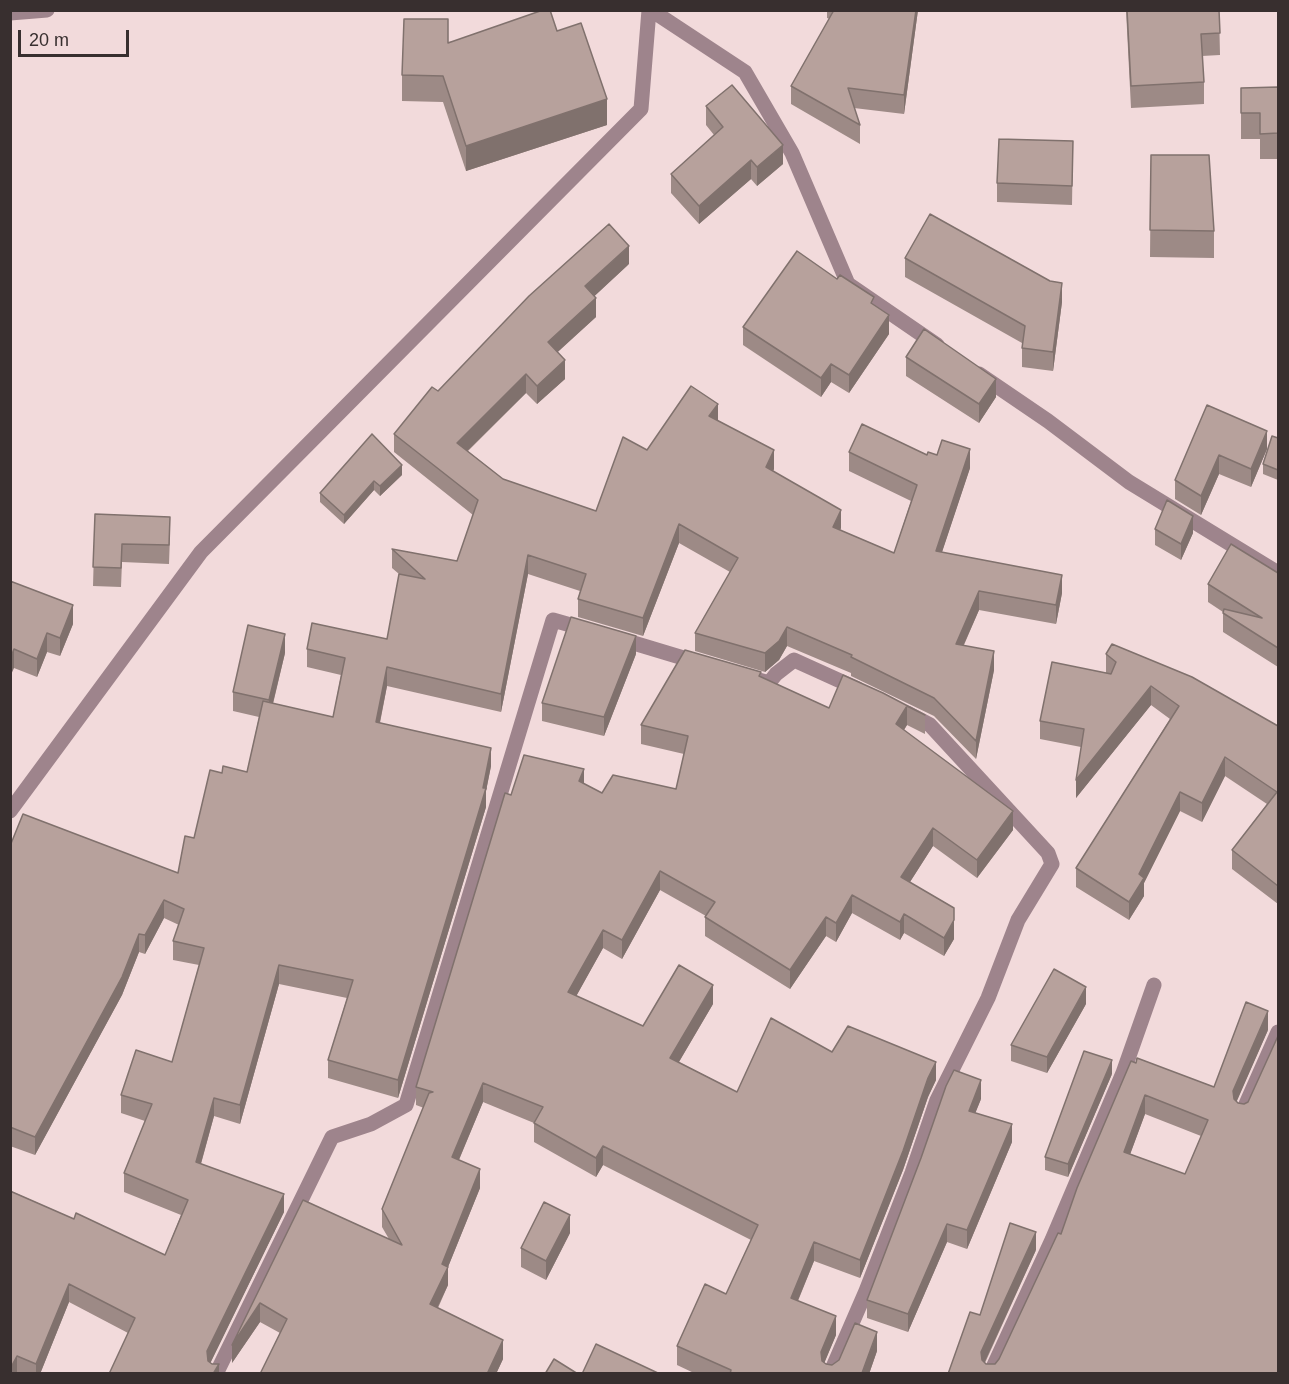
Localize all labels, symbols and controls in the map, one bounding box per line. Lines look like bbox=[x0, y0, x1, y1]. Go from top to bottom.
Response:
scale bar bbox=[21, 18, 132, 56]
text: 20 m bbox=[29, 30, 69, 50]

